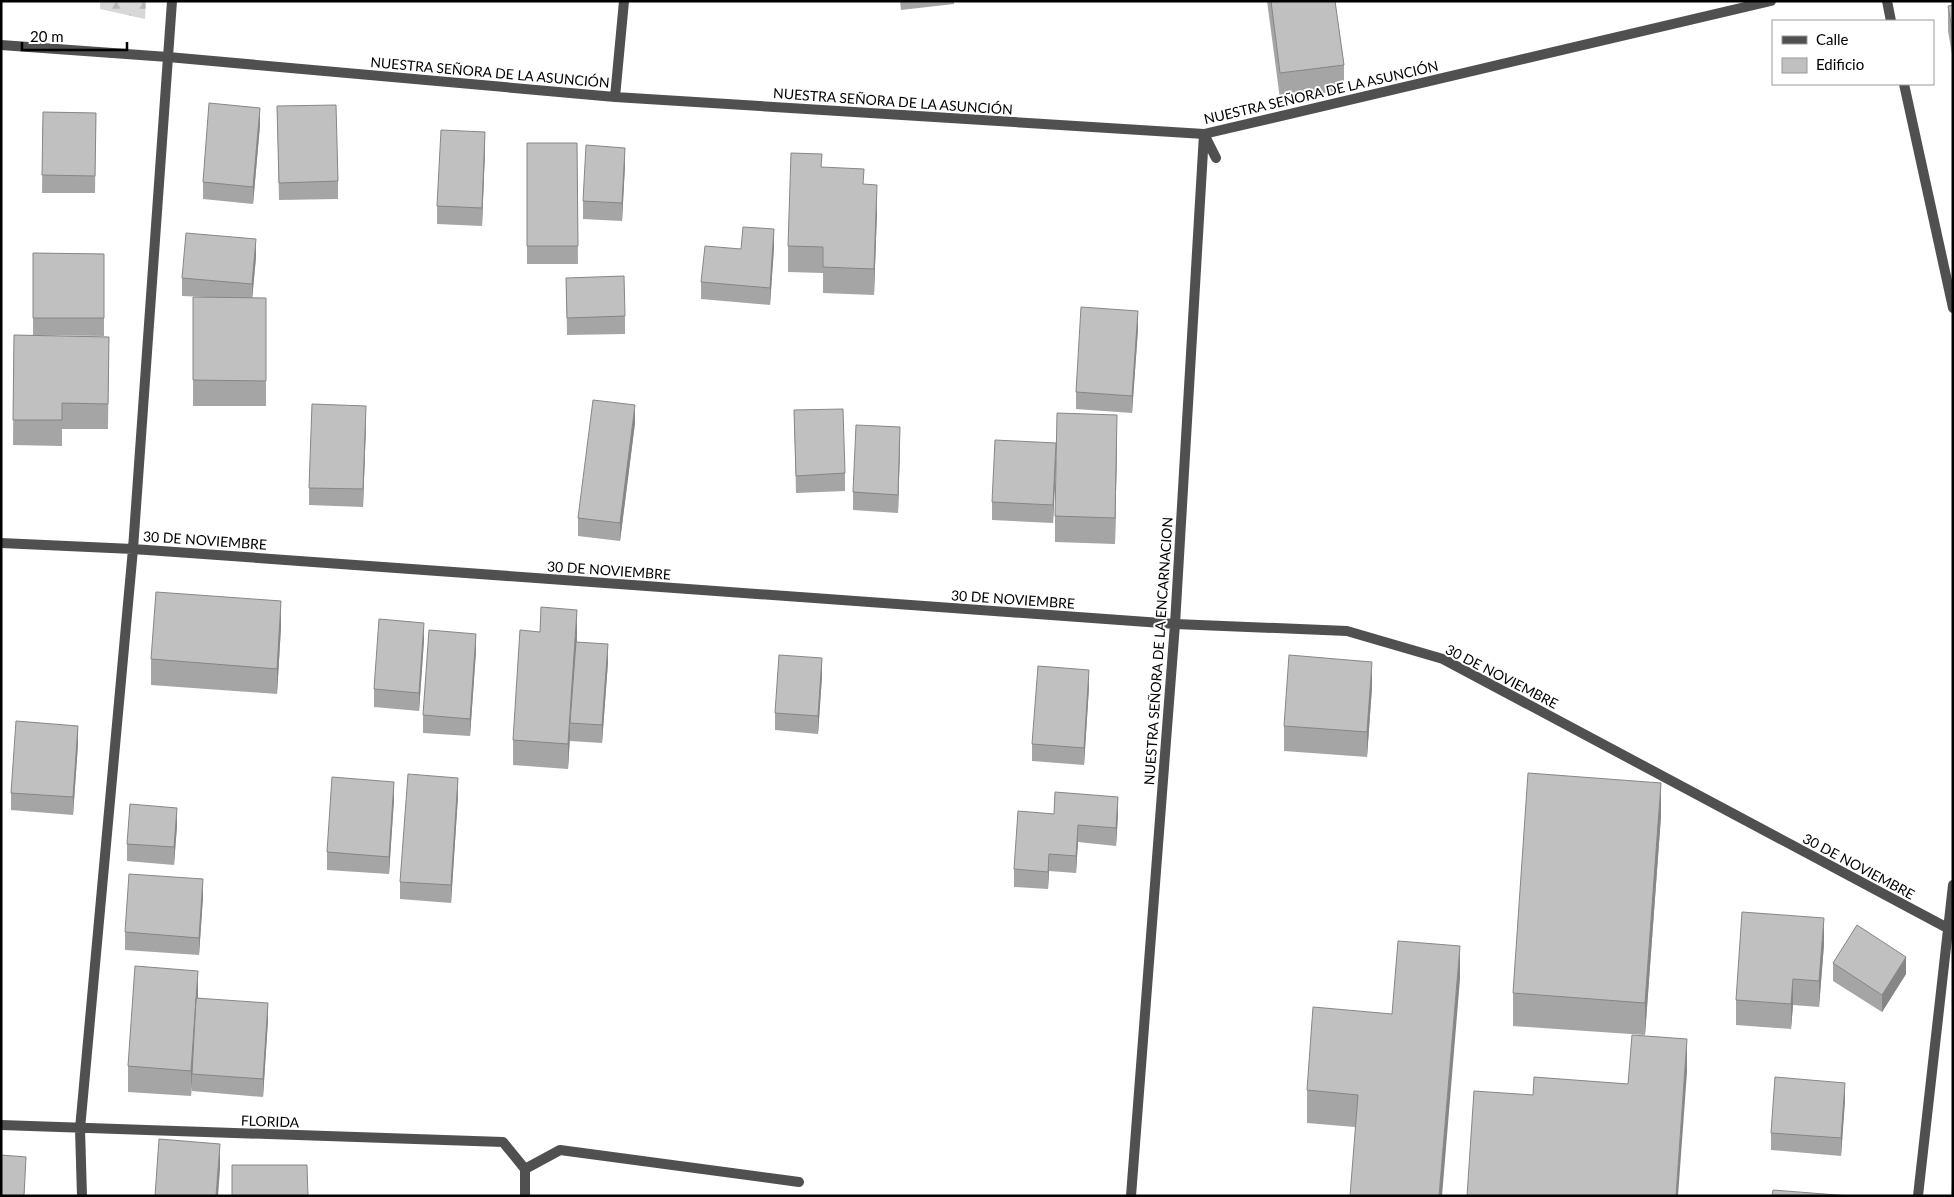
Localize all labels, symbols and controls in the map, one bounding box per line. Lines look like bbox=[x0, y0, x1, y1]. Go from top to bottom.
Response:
scale bar bbox=[22, 20, 128, 52]
legend bbox=[1772, 20, 1934, 85]
text: 20 m bbox=[30, 27, 64, 45]
text: Calle bbox=[1816, 30, 1849, 48]
street label: NUESTRA SEÑORA DE LA ASUNCIÓN bbox=[370, 53, 610, 91]
text: Edificio bbox=[1816, 55, 1864, 73]
street label: NUESTRA SEÑORA DE LA ASUNCIÓN bbox=[1202, 57, 1440, 127]
street label: NUESTRA SEÑORA DE LA ASUNCIÓN bbox=[773, 84, 1013, 118]
street label: NUESTRA SEÑORA DE LA ENCARNACION bbox=[1140, 516, 1176, 786]
street label: 30 DE NOVIEMBRE bbox=[142, 527, 268, 553]
street label: 30 DE NOVIEMBRE bbox=[546, 557, 672, 583]
street label: 30 DE NOVIEMBRE bbox=[950, 586, 1076, 612]
street label: 30 DE NOVIEMBRE bbox=[1443, 640, 1561, 712]
street label: 30 DE NOVIEMBRE bbox=[1800, 829, 1918, 903]
street label: FLORIDA bbox=[241, 1111, 300, 1131]

